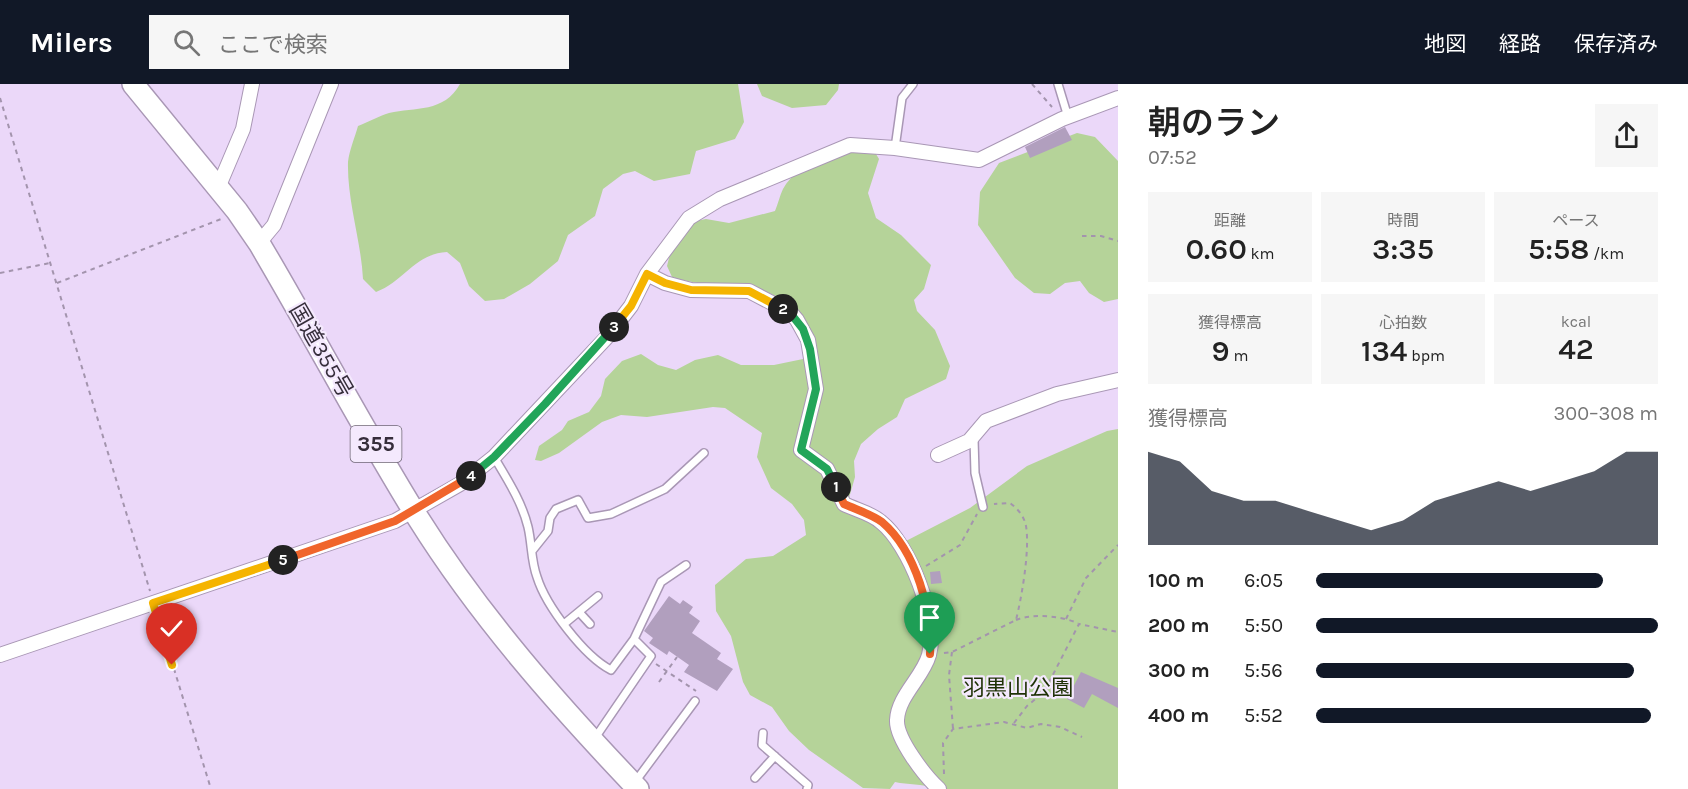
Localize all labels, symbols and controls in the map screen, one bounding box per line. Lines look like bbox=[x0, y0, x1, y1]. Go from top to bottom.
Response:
search box bbox=[149, 15, 569, 69]
text: Milers bbox=[30, 26, 113, 59]
icon: search bbox=[170, 26, 203, 59]
text: ここで検索 bbox=[218, 32, 328, 58]
text: 地図 bbox=[1424, 32, 1466, 56]
text: 経路 bbox=[1499, 32, 1541, 56]
text: 保存済み bbox=[1574, 32, 1658, 56]
text: 朝のラン bbox=[1148, 104, 1280, 142]
button: share bbox=[1595, 104, 1658, 167]
text: 07:52 bbox=[1148, 146, 1197, 169]
text: 距離 bbox=[1214, 211, 1246, 230]
text: 時間 bbox=[1387, 211, 1419, 230]
text: ペース bbox=[1552, 211, 1600, 230]
text: 0.60 bbox=[1185, 231, 1247, 267]
text: 3:35 bbox=[1372, 231, 1434, 267]
text: 5:58 bbox=[1528, 231, 1589, 267]
text: km bbox=[1247, 244, 1275, 263]
text: /km bbox=[1589, 244, 1624, 263]
pin: 2 bbox=[768, 294, 798, 324]
street label: 国道355号 bbox=[284, 299, 358, 402]
text: 2 bbox=[778, 299, 788, 318]
pin: 3 bbox=[599, 312, 629, 342]
text: kcal bbox=[1561, 312, 1591, 331]
text: 獲得標高 bbox=[1198, 313, 1262, 332]
text: 心拍数 bbox=[1379, 313, 1427, 332]
text: 3 bbox=[609, 317, 619, 336]
text: 42 bbox=[1558, 331, 1594, 367]
text: 9 bbox=[1212, 333, 1230, 369]
text: 134 bbox=[1361, 333, 1407, 369]
text: m bbox=[1230, 346, 1248, 365]
text: bpm bbox=[1407, 346, 1445, 365]
text: 300–308 m bbox=[1554, 402, 1658, 425]
text: 獲得標高 bbox=[1148, 407, 1228, 430]
road number: 355 bbox=[350, 426, 401, 462]
pin: 4 bbox=[456, 461, 486, 491]
text: 4 bbox=[466, 466, 476, 485]
pin: 1 bbox=[821, 472, 851, 502]
text: 1 bbox=[833, 477, 839, 496]
pin: 5 bbox=[268, 545, 298, 575]
text: 5 bbox=[278, 550, 288, 569]
text: 100 m bbox=[1148, 569, 1204, 592]
text: 6:05 bbox=[1244, 569, 1283, 592]
pin bbox=[904, 592, 955, 654]
icon: arrive bbox=[913, 601, 946, 634]
pin bbox=[146, 603, 197, 665]
icon: check bbox=[155, 612, 188, 645]
text: 200 m bbox=[1148, 614, 1209, 637]
text: 5:50 bbox=[1244, 614, 1283, 637]
text: 300 m bbox=[1148, 659, 1210, 682]
text: 5:56 bbox=[1244, 659, 1283, 682]
park label: 羽黒山公園 bbox=[963, 675, 1073, 701]
text: 400 m bbox=[1148, 704, 1209, 727]
text: 5:52 bbox=[1244, 704, 1283, 727]

